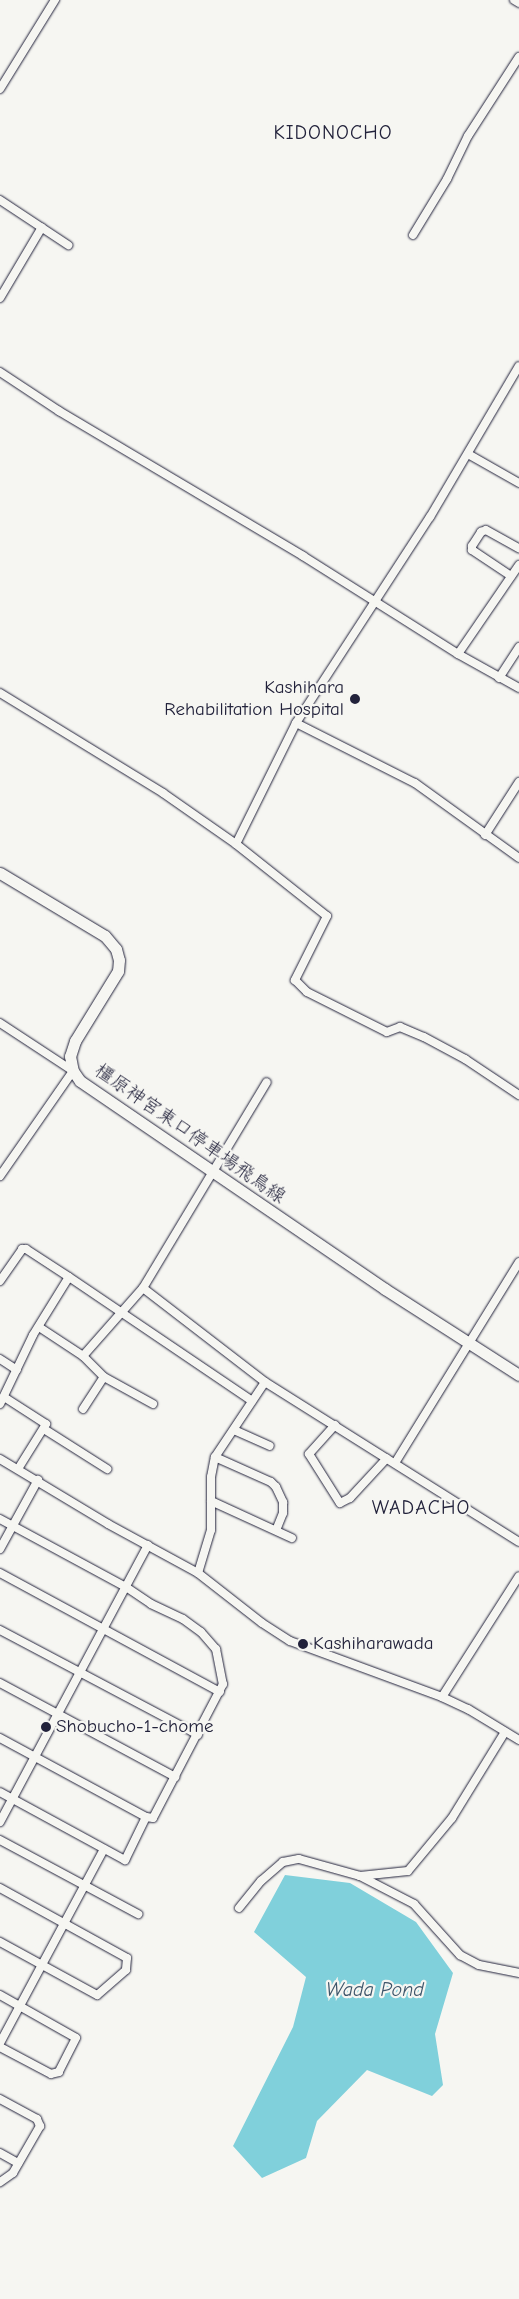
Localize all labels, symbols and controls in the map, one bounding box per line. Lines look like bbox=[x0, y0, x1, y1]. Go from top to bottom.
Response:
district label: KIDONOCHO bbox=[272, 120, 394, 144]
place label: Kashihara Rehabilitation Hospital bbox=[164, 677, 344, 721]
marker: Kashihara Rehabilitation Hospital bbox=[348, 692, 362, 706]
street label: 橿原神宮東口停車場飛鳥線 bbox=[90, 1059, 290, 1209]
district label: WADACHO bbox=[371, 1495, 471, 1519]
place label: Kashiharawada bbox=[313, 1633, 434, 1655]
marker: Kashiharawada bbox=[297, 1638, 309, 1650]
place label: Shobucho-1-chome bbox=[56, 1716, 213, 1738]
marker: Shobucho-1-chome bbox=[40, 1721, 52, 1733]
water label: Wada Pond bbox=[326, 1977, 424, 2001]

